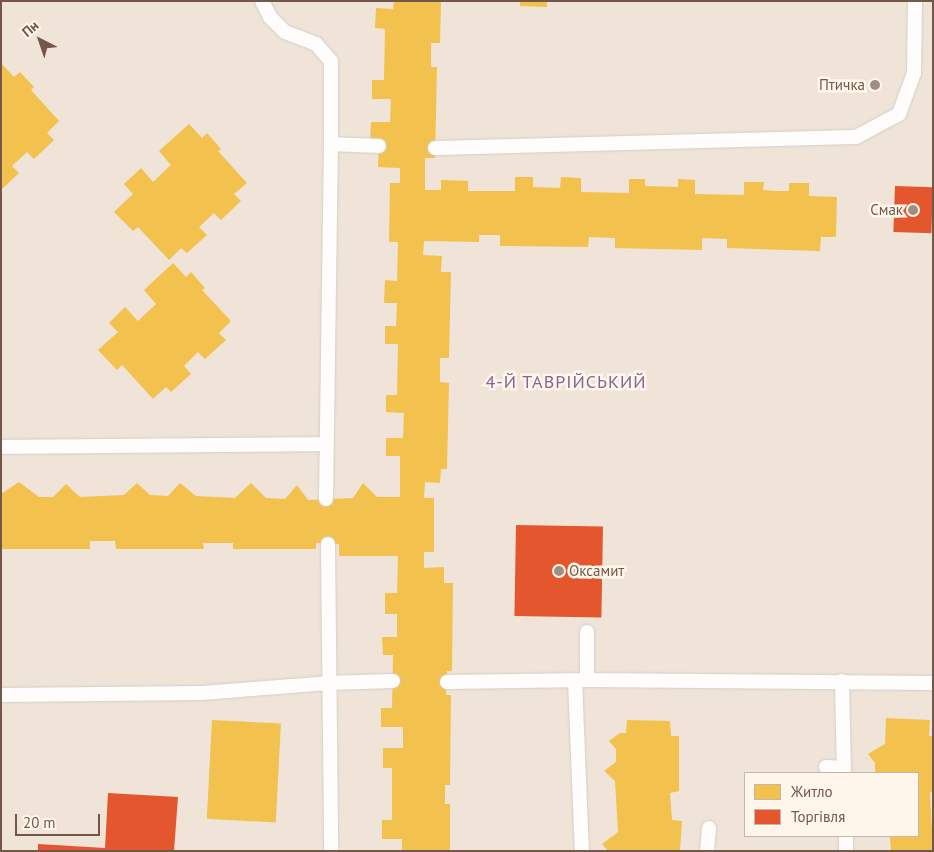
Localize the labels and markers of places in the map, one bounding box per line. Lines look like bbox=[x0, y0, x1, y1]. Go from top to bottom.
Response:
place label: Птичка bbox=[819, 76, 865, 94]
marker: Птичка bbox=[869, 79, 881, 91]
place label: Смак bbox=[870, 201, 903, 219]
marker: Смак bbox=[907, 204, 919, 216]
place label: Оксамит bbox=[569, 562, 624, 580]
marker: Оксамит bbox=[553, 565, 565, 577]

